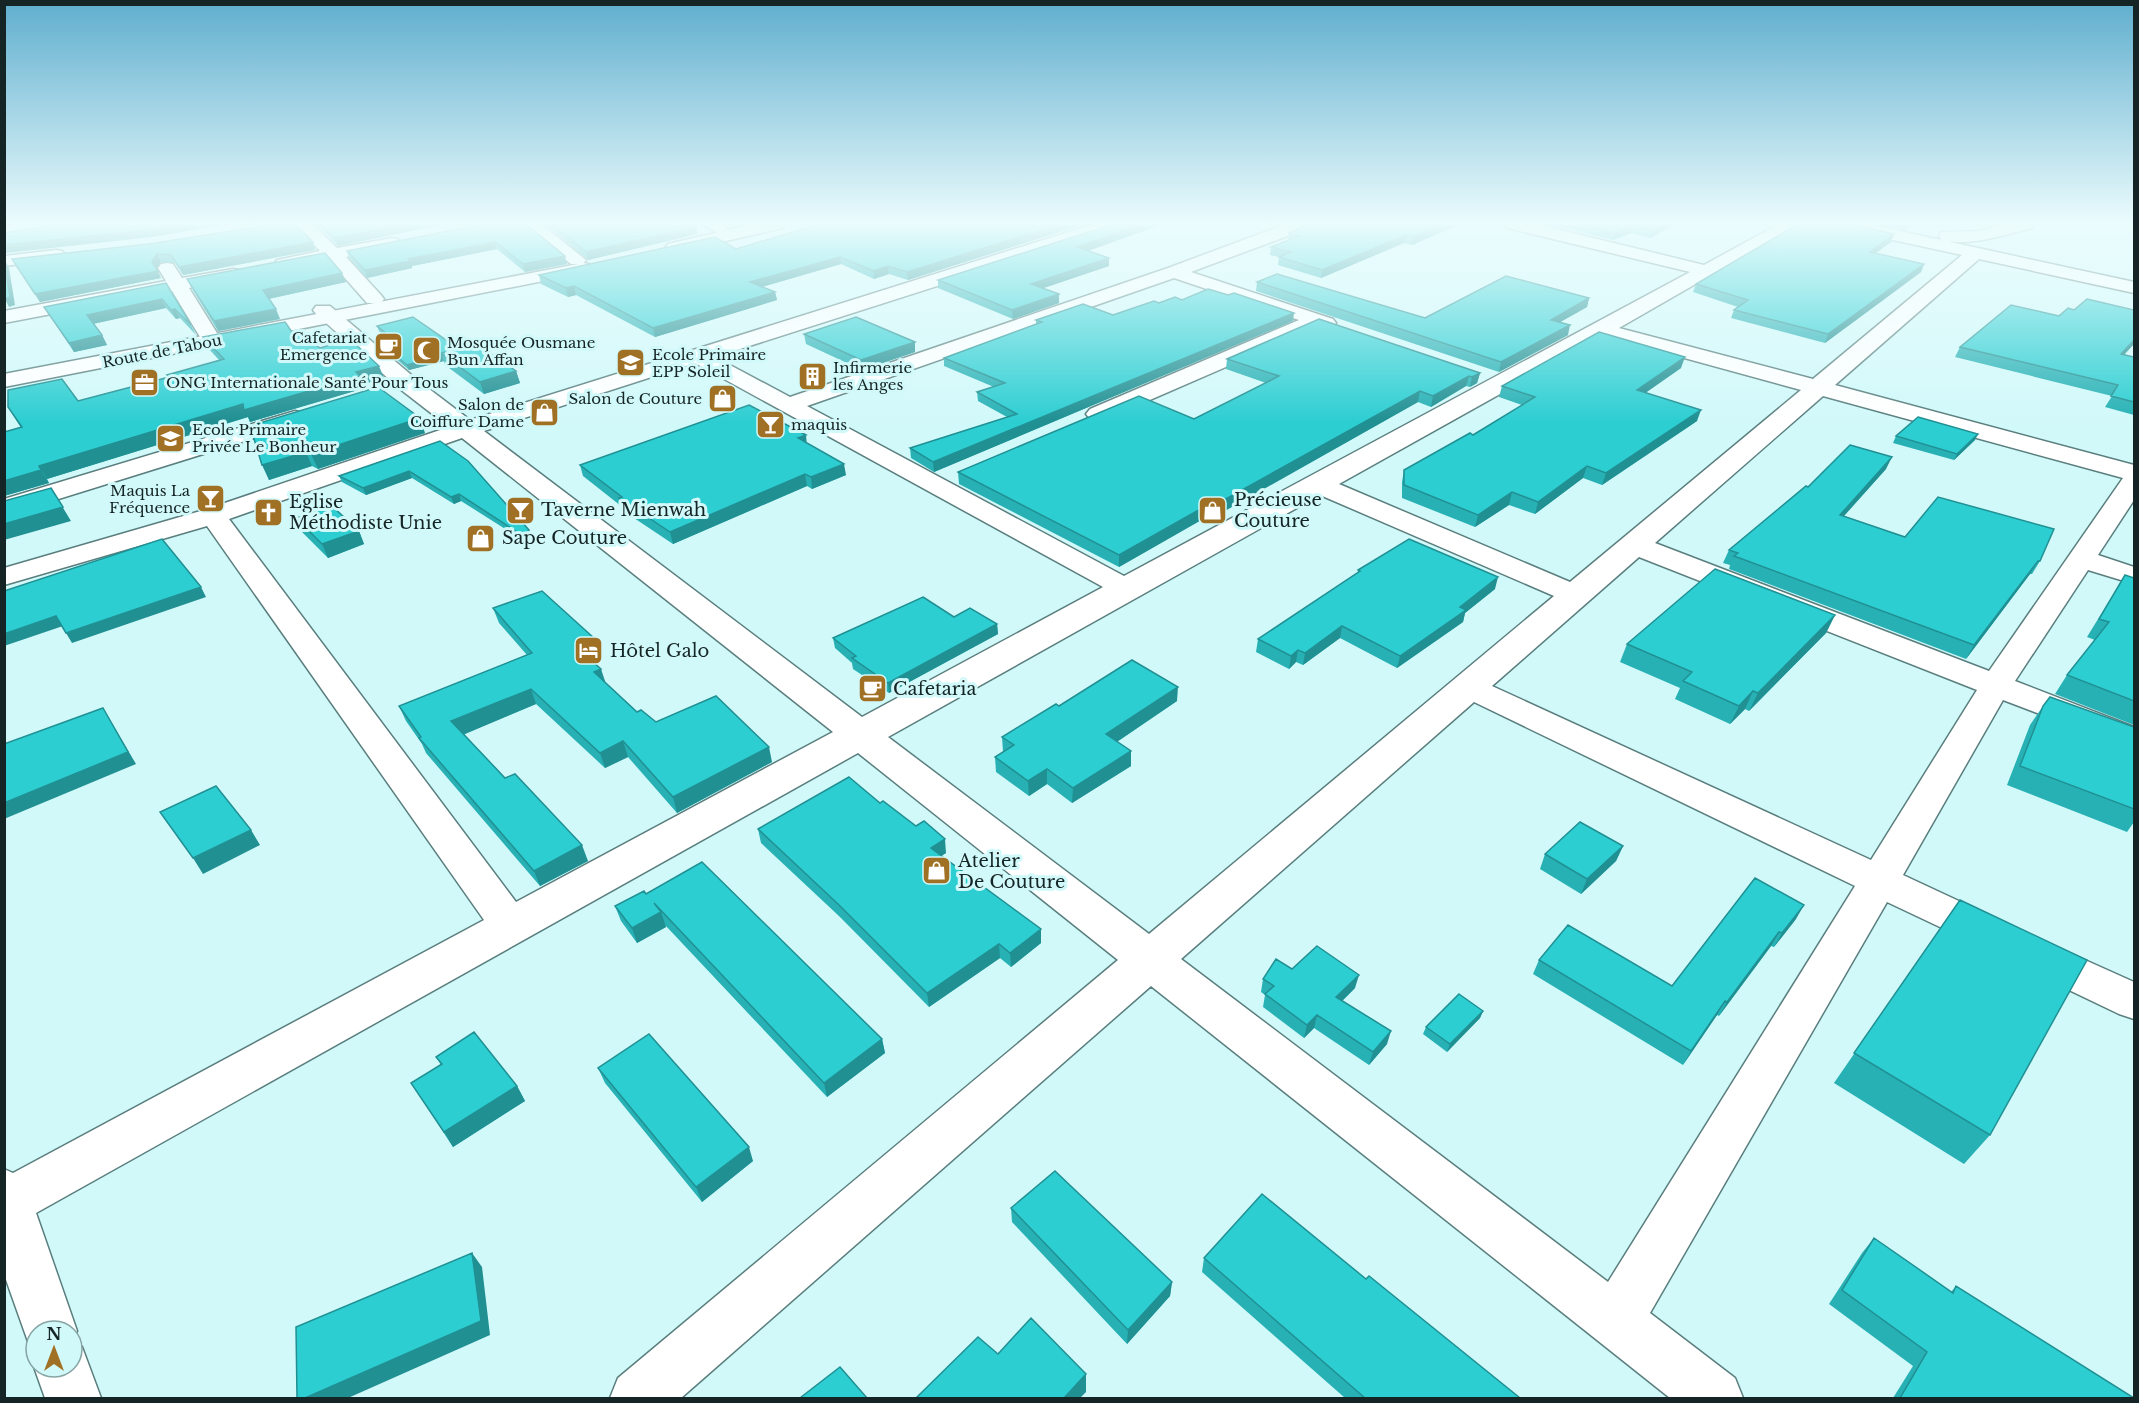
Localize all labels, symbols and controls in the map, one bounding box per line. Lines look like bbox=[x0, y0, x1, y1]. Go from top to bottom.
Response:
place label: Cafetariat Emergence bbox=[280, 328, 367, 364]
street label: Route de Tabou bbox=[101, 330, 223, 372]
cafe icon: Cafetariat Emergence bbox=[372, 330, 404, 362]
place label: Mosquée Ousmane Bun Affan bbox=[447, 333, 595, 369]
mosque icon: Mosquée Ousmane Bun Affan bbox=[410, 335, 442, 367]
place label: Ecole Primaire EPP Soleil bbox=[652, 345, 766, 381]
school or university icon: Ecole Primaire EPP Soleil bbox=[615, 347, 647, 379]
place label: Infirmerie les Anges bbox=[833, 358, 912, 394]
building icon: Infirmerie les Anges bbox=[796, 360, 828, 392]
office icon: ONG Internationale Santé Pour Tous bbox=[129, 366, 161, 398]
place label: ONG Internationale Santé Pour Tous bbox=[166, 373, 448, 392]
shop icon: Salon de Couture bbox=[707, 382, 739, 414]
place label: Salon de Couture bbox=[568, 389, 702, 408]
place label: Salon de Coiffure Dame bbox=[410, 395, 524, 431]
shop icon: Salon de Coiffure Dame bbox=[529, 397, 561, 429]
bar icon: maquis bbox=[754, 408, 786, 440]
place label: maquis bbox=[791, 415, 847, 434]
place label: Ecole Primaire Privée Le Bonheur bbox=[192, 420, 337, 456]
school or university icon: Ecole Primaire Privée Le Bonheur bbox=[155, 422, 187, 454]
place label: Maquis La Fréquence bbox=[109, 481, 191, 517]
bar icon: Maquis La Fréquence bbox=[195, 483, 227, 515]
place label: Précieuse Couture bbox=[1234, 489, 1322, 532]
place label: Eglise Méthodiste Unie bbox=[289, 491, 442, 534]
bar icon: Taverne Mienwah bbox=[504, 494, 536, 526]
shop icon: Précieuse Couture bbox=[1197, 494, 1229, 526]
church icon: Eglise Méthodiste Unie bbox=[252, 496, 284, 528]
place label: Taverne Mienwah bbox=[541, 499, 706, 521]
shop icon: Sape Couture bbox=[465, 522, 497, 554]
place label: Sape Couture bbox=[502, 527, 627, 549]
hotel icon: Hôtel Galo bbox=[573, 635, 605, 667]
place label: Hôtel Galo bbox=[610, 640, 709, 662]
cafe icon: Cafetaria bbox=[856, 673, 888, 705]
place label: Cafetaria bbox=[893, 678, 976, 700]
place label: Atelier De Couture bbox=[957, 850, 1065, 893]
shop icon: Atelier De Couture bbox=[921, 855, 953, 887]
north arrow bbox=[24, 1319, 84, 1379]
text: N bbox=[46, 1324, 62, 1344]

